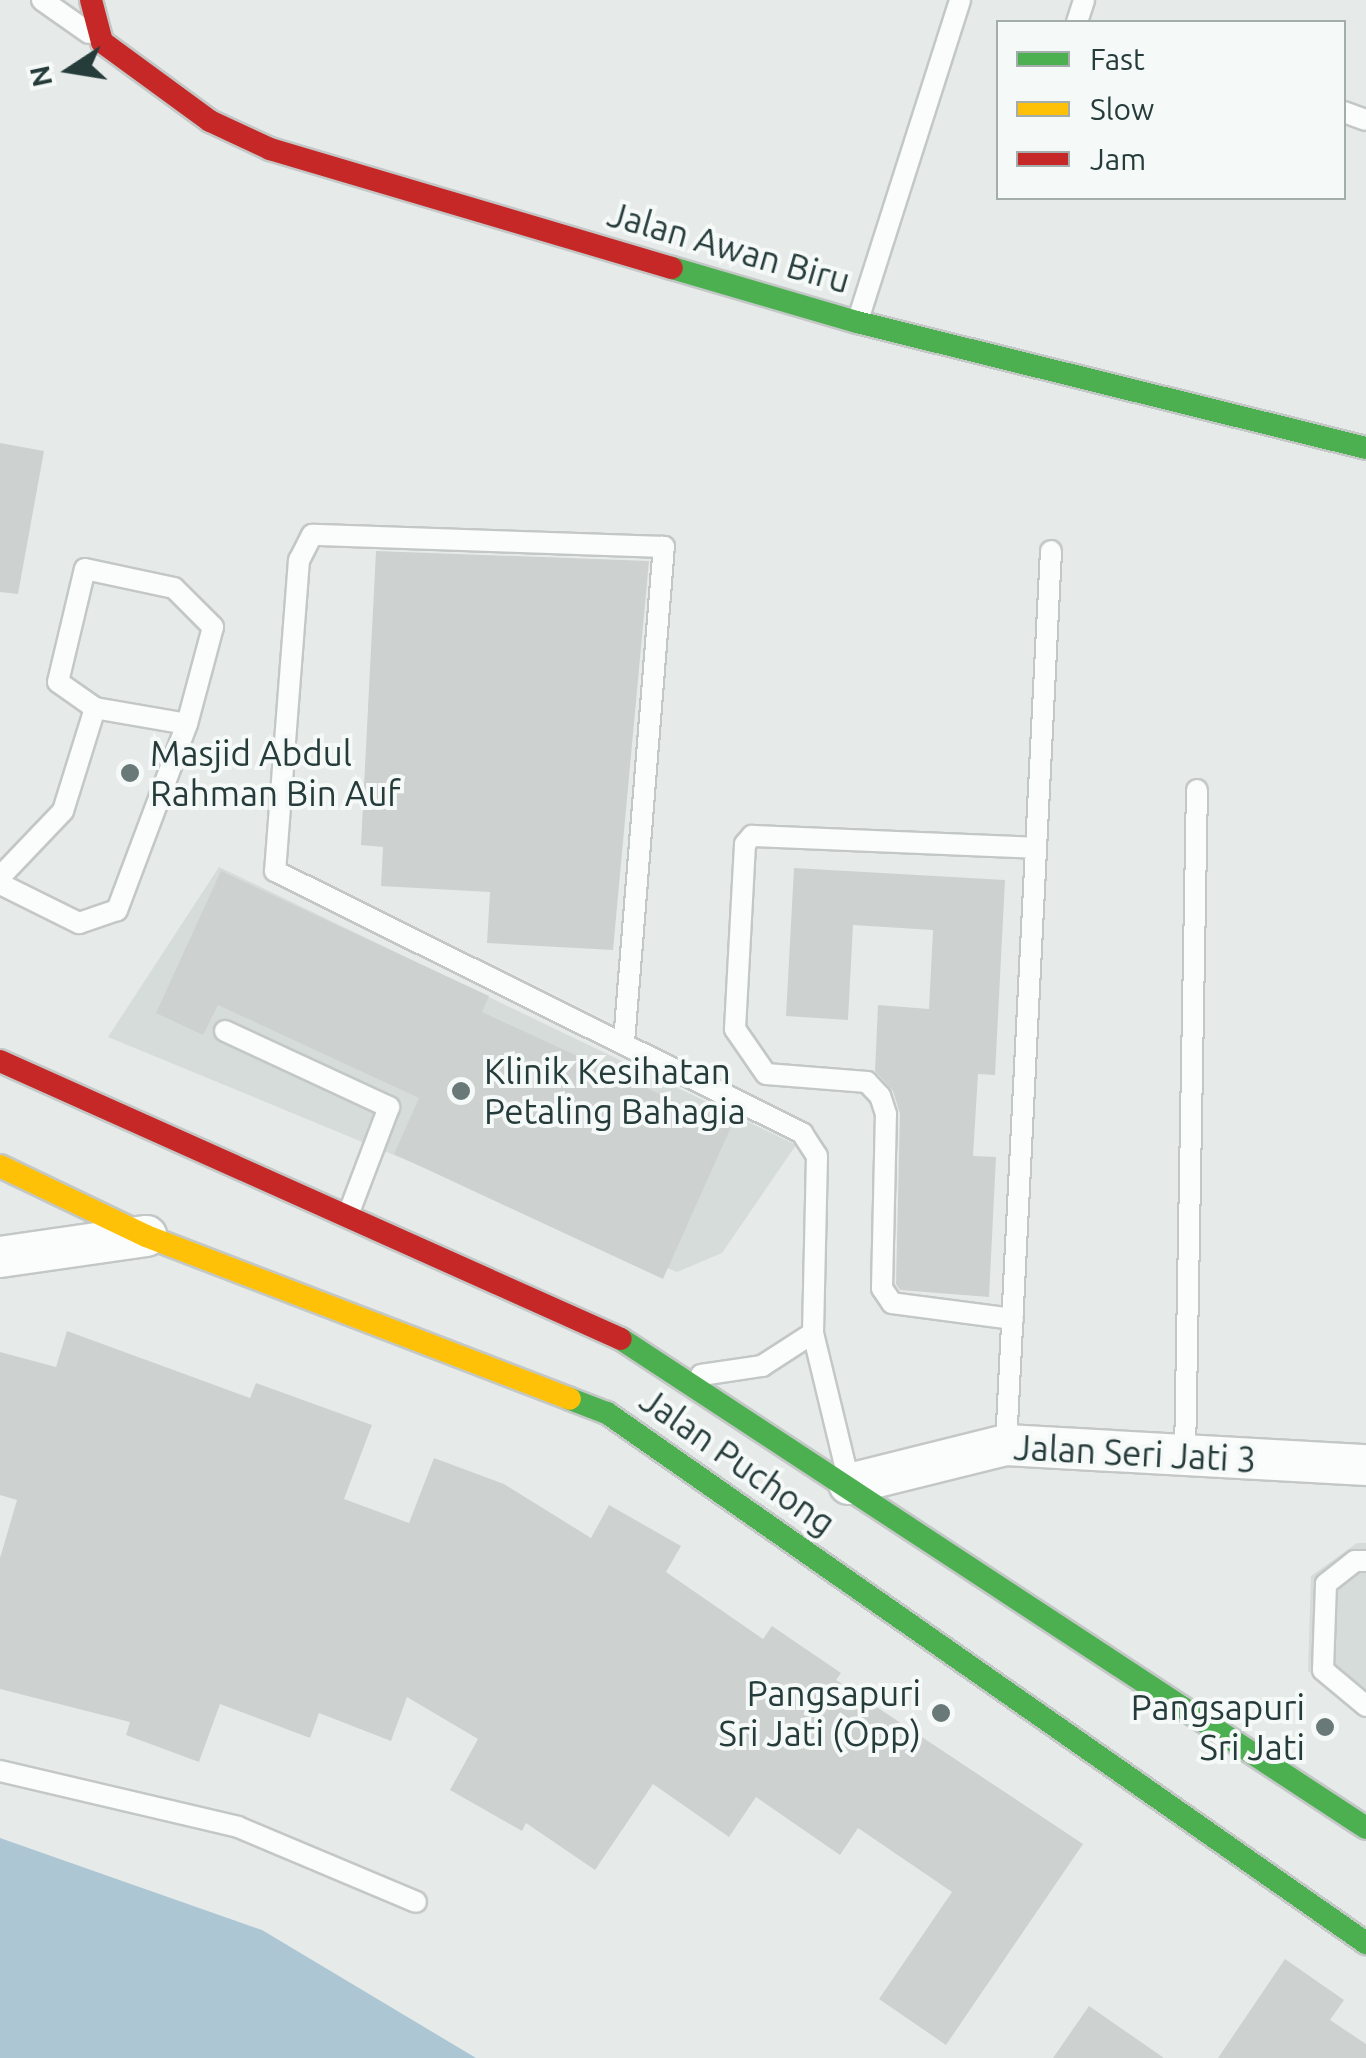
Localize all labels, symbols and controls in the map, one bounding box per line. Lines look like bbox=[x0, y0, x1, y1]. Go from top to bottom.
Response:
north arrow bbox=[20, 20, 120, 120]
legend bbox=[996, 20, 1346, 200]
text: Fast bbox=[1090, 42, 1145, 76]
text: N bbox=[23, 63, 58, 90]
text: Slow bbox=[1090, 92, 1154, 126]
text: Jam bbox=[1090, 142, 1146, 176]
street label: Jalan Awan Biru bbox=[603, 192, 855, 302]
place label: Masjid Abdul Rahman Bin Auf bbox=[150, 732, 401, 814]
marker: Masjid Abdul Rahman Bin Auf bbox=[119, 762, 141, 784]
place label: Klinik Kesihatan Petaling Bahagia bbox=[484, 1050, 746, 1132]
marker: Klinik Kesihatan Petaling Bahagia bbox=[448, 1078, 474, 1104]
street label: Jalan Puchong bbox=[632, 1378, 844, 1544]
street label: Jalan Seri Jati 3 bbox=[1013, 1426, 1257, 1480]
place label: Pangsapuri Sri Jati (Opp) bbox=[718, 1672, 921, 1754]
place label: Pangsapuri Sri Jati bbox=[1131, 1686, 1305, 1768]
marker: Pangsapuri Sri Jati (Opp) bbox=[930, 1702, 952, 1724]
marker: Pangsapuri Sri Jati bbox=[1314, 1716, 1336, 1738]

